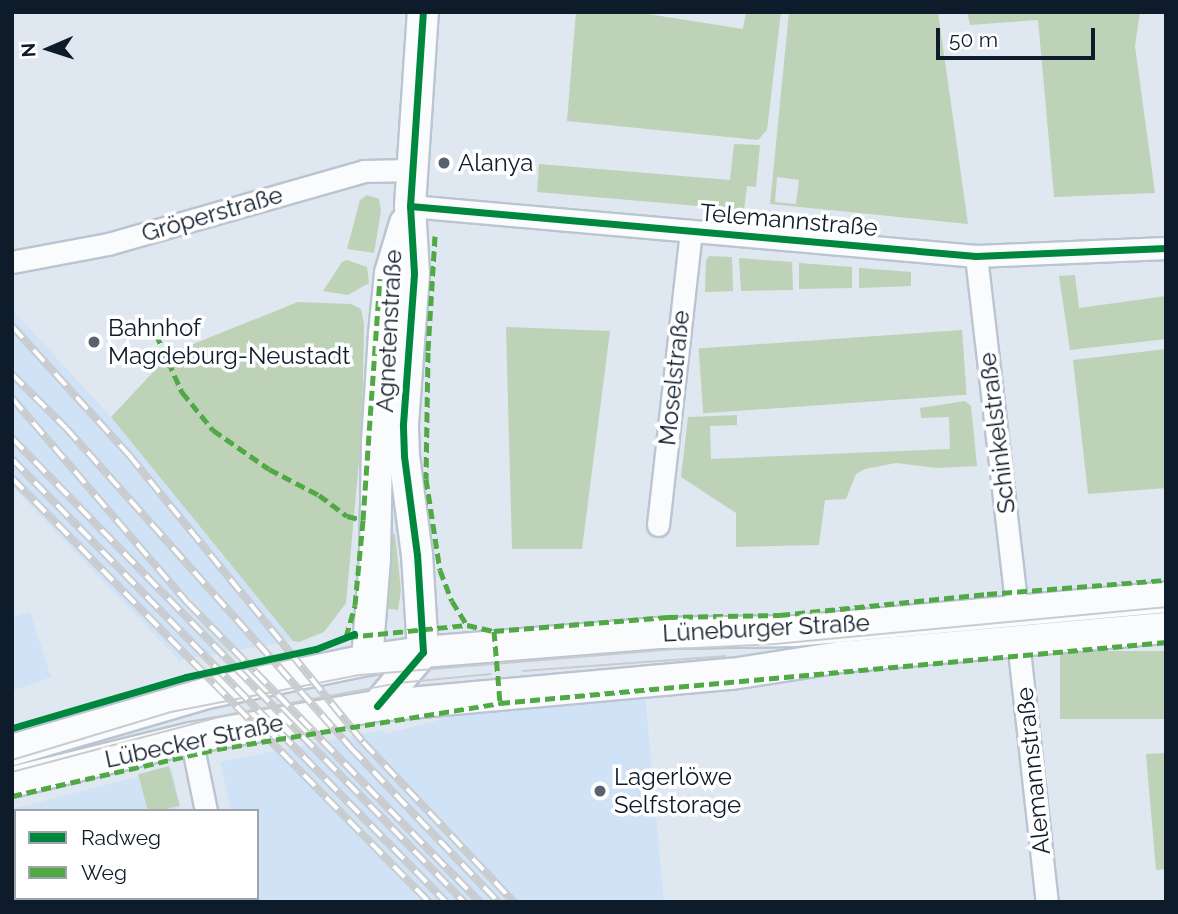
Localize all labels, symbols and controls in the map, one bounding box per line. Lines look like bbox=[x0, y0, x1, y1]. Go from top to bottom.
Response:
north arrow bbox=[14, 14, 84, 84]
scale bar bbox=[940, 14, 1099, 58]
text: 50 m bbox=[949, 27, 998, 52]
text: N bbox=[17, 42, 39, 58]
place label: Alanya bbox=[458, 149, 533, 177]
marker: Alanya bbox=[436, 155, 452, 171]
street label: Gröperstraße bbox=[138, 180, 286, 248]
street label: Telemannstraße bbox=[699, 198, 879, 242]
street label: Agnetenstraße bbox=[370, 249, 408, 413]
street label: Moselstraße bbox=[653, 309, 695, 447]
place label: Bahnhof Magdeburg-Neustadt bbox=[108, 314, 350, 370]
marker: Bahnhof Magdeburg-Neustadt bbox=[86, 334, 102, 350]
street label: Schinkelstraße bbox=[973, 351, 1021, 515]
street label: Lüneburger Straße bbox=[661, 608, 871, 648]
street label: Alemannstraße bbox=[1010, 686, 1056, 856]
street label: Lübecker Straße bbox=[102, 708, 286, 774]
place label: Lagerlöwe Selfstorage bbox=[614, 763, 741, 819]
marker: Lagerlöwe Selfstorage bbox=[592, 783, 608, 799]
legend bbox=[14, 809, 259, 900]
text: Radweg bbox=[81, 825, 161, 850]
text: Weg bbox=[81, 860, 127, 885]

